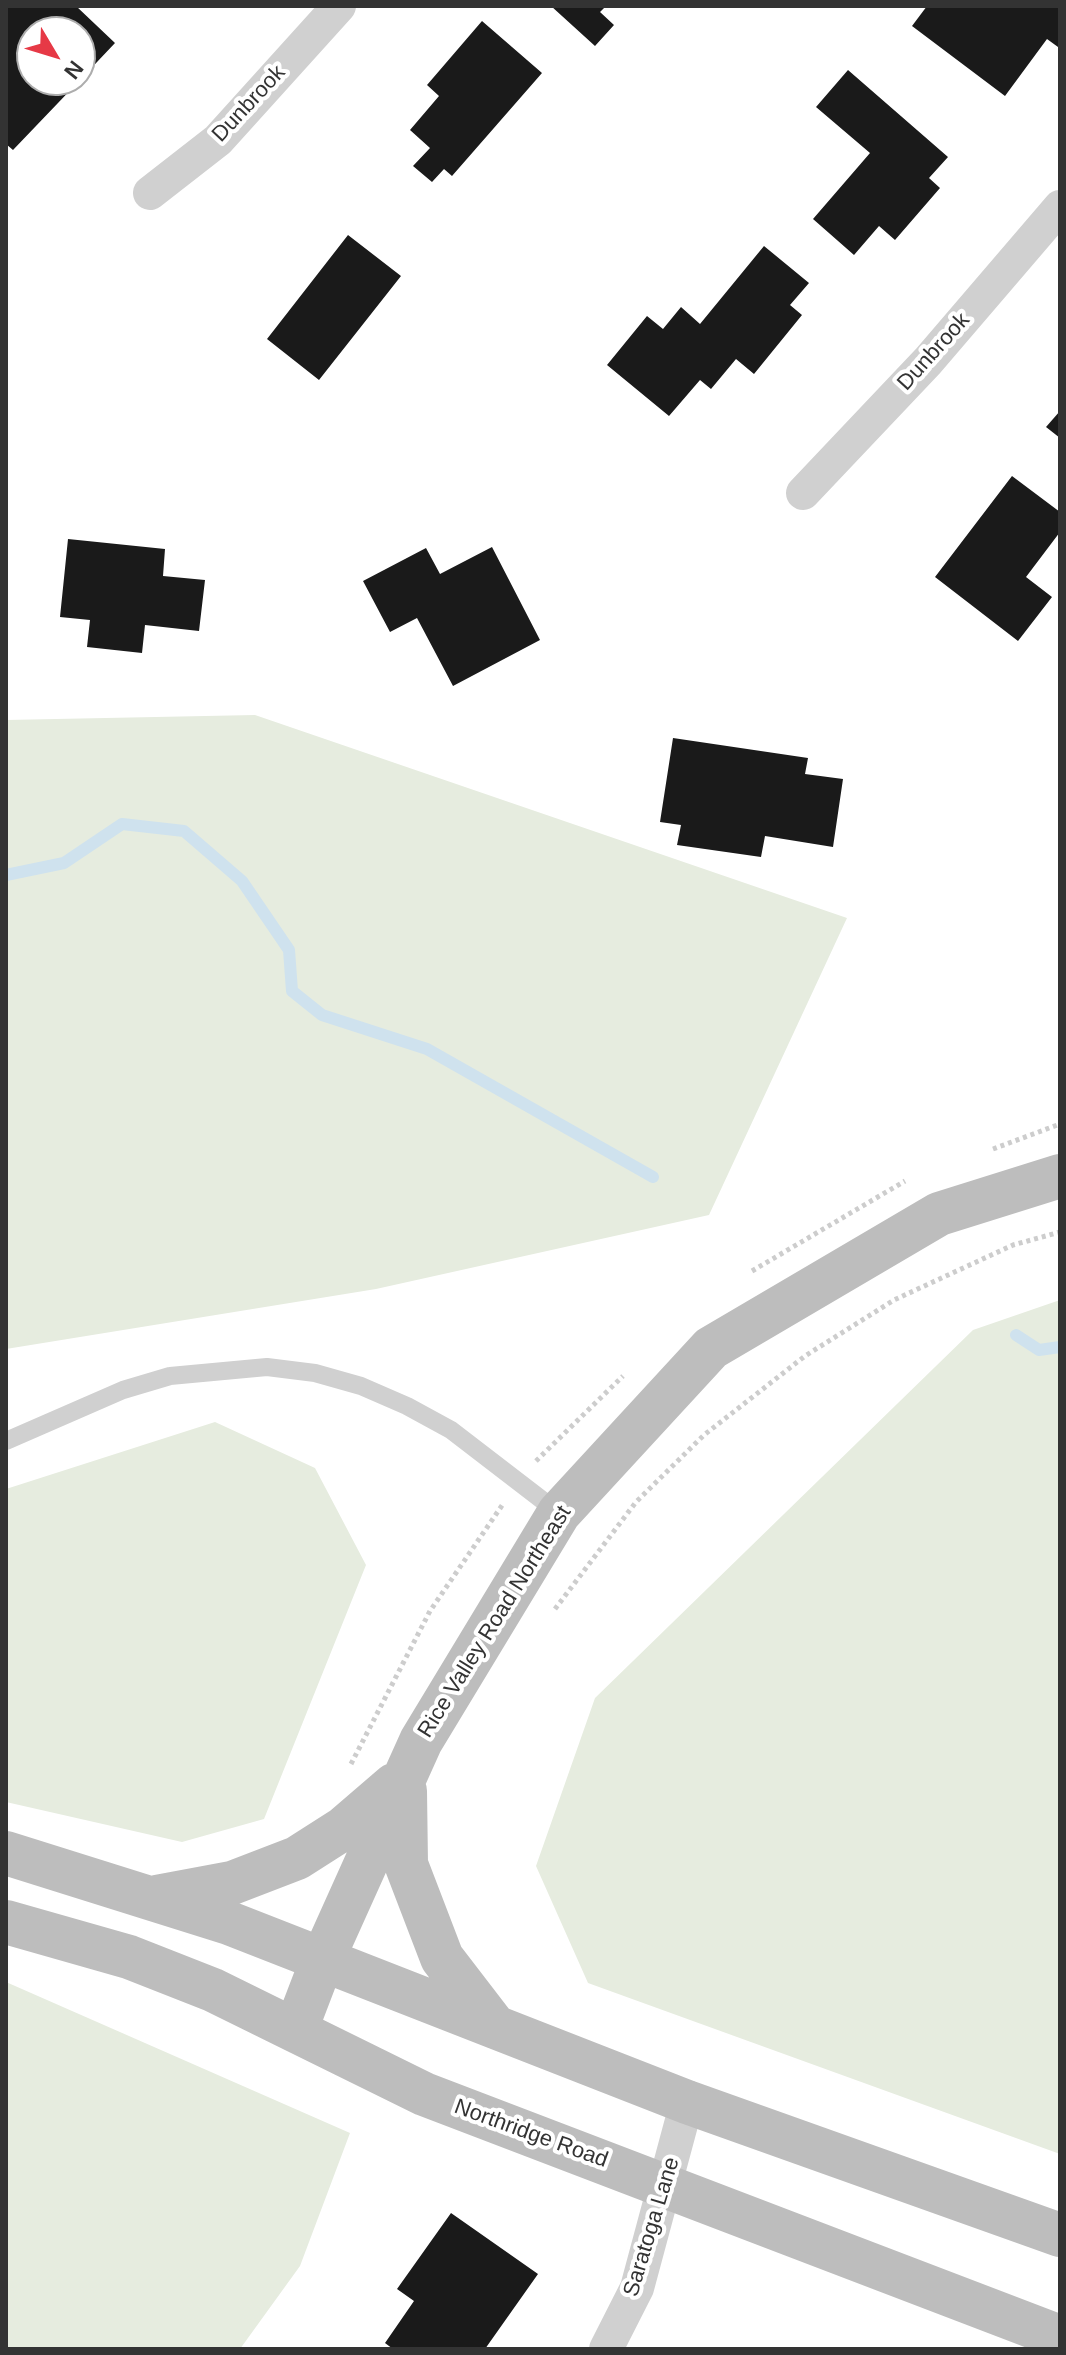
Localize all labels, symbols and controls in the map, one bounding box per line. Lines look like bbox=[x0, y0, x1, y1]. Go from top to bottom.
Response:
north arrow bbox=[16, 16, 96, 96]
text: N bbox=[59, 56, 88, 84]
street label: Dunbrook bbox=[207, 60, 291, 148]
street label: Dunbrook bbox=[892, 308, 976, 396]
street label: Rice Valley Road Northeast bbox=[413, 1501, 577, 1743]
street label: Northridge Road bbox=[451, 2094, 611, 2174]
street label: Saratoga Lane bbox=[618, 2154, 686, 2300]

